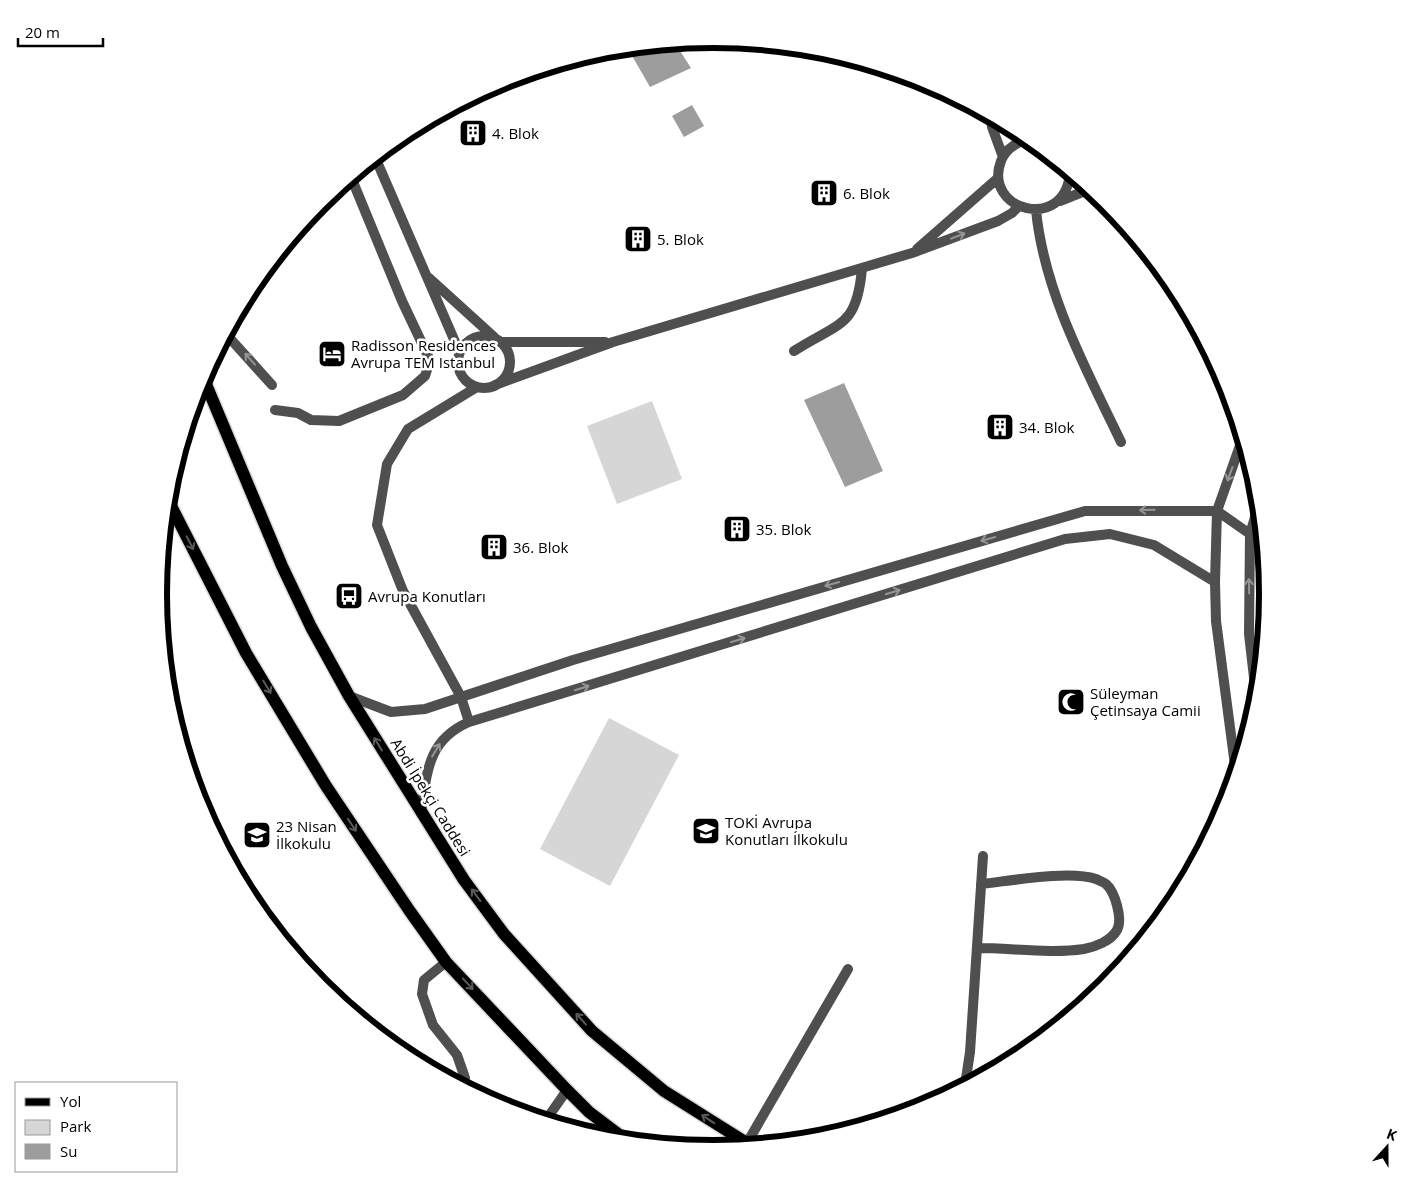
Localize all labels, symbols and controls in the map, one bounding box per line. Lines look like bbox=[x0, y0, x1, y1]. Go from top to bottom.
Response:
scale bar bbox=[18, 15, 102, 47]
text: 20 m bbox=[25, 22, 60, 42]
building icon: 4. Blok bbox=[458, 118, 488, 148]
place label: 4. Blok bbox=[492, 123, 539, 143]
building icon: 6. Blok bbox=[809, 178, 839, 208]
place label: 6. Blok bbox=[843, 183, 890, 203]
building icon: 5. Blok bbox=[623, 224, 653, 254]
place label: 5. Blok bbox=[657, 229, 704, 249]
one-way arrow bbox=[950, 231, 965, 240]
place label: Radisson Residences Avrupa TEM Istanbul bbox=[351, 335, 496, 372]
hotel icon: Radisson Residences Avrupa TEM Istanbul bbox=[317, 339, 347, 369]
one-way arrow bbox=[244, 353, 255, 366]
building icon: 34. Blok bbox=[985, 412, 1015, 442]
place label: 34. Blok bbox=[1019, 417, 1074, 437]
one-way arrow bbox=[1225, 466, 1234, 481]
one-way arrow bbox=[1139, 505, 1156, 515]
building icon: 35. Blok bbox=[722, 514, 752, 544]
place label: 35. Blok bbox=[756, 519, 811, 539]
building icon: 36. Blok bbox=[479, 532, 509, 562]
one-way arrow bbox=[981, 534, 997, 544]
one-way arrow bbox=[186, 535, 195, 550]
place label: 36. Blok bbox=[513, 537, 568, 557]
one-way arrow bbox=[1244, 578, 1254, 594]
one-way arrow bbox=[825, 580, 841, 590]
bus stop icon: Avrupa Konutları bbox=[334, 581, 364, 611]
place label: Avrupa Konutları bbox=[368, 586, 486, 606]
one-way arrow bbox=[885, 587, 901, 597]
one-way arrow bbox=[730, 635, 746, 645]
one-way arrow bbox=[262, 679, 272, 693]
one-way arrow bbox=[574, 682, 590, 692]
place label: Süleyman Çetinsaya Camii bbox=[1090, 683, 1201, 720]
mosque icon: Süleyman Çetinsaya Camii bbox=[1056, 687, 1086, 717]
street label: Abdi İpekçi Caddesi bbox=[387, 734, 475, 860]
one-way arrow bbox=[373, 738, 383, 752]
one-way arrow bbox=[432, 743, 442, 757]
place label: TOKİ Avrupa Konutları İlkokulu bbox=[725, 812, 848, 849]
place label: 23 Nisan İlkokulu bbox=[276, 816, 337, 853]
school or university icon: TOKİ Avrupa Konutları İlkokulu bbox=[691, 816, 721, 846]
one-way arrow bbox=[347, 817, 357, 831]
school or university icon: 23 Nisan İlkokulu bbox=[242, 820, 272, 850]
one-way arrow bbox=[471, 888, 481, 902]
one-way arrow bbox=[462, 978, 474, 991]
one-way arrow bbox=[575, 1013, 587, 1026]
legend bbox=[15, 1082, 178, 1172]
text: Yol bbox=[60, 1091, 81, 1111]
one-way arrow bbox=[702, 1114, 716, 1124]
text: Park bbox=[60, 1116, 91, 1136]
north arrow bbox=[1362, 1122, 1412, 1172]
text: K bbox=[1384, 1124, 1400, 1145]
text: Su bbox=[60, 1141, 77, 1161]

